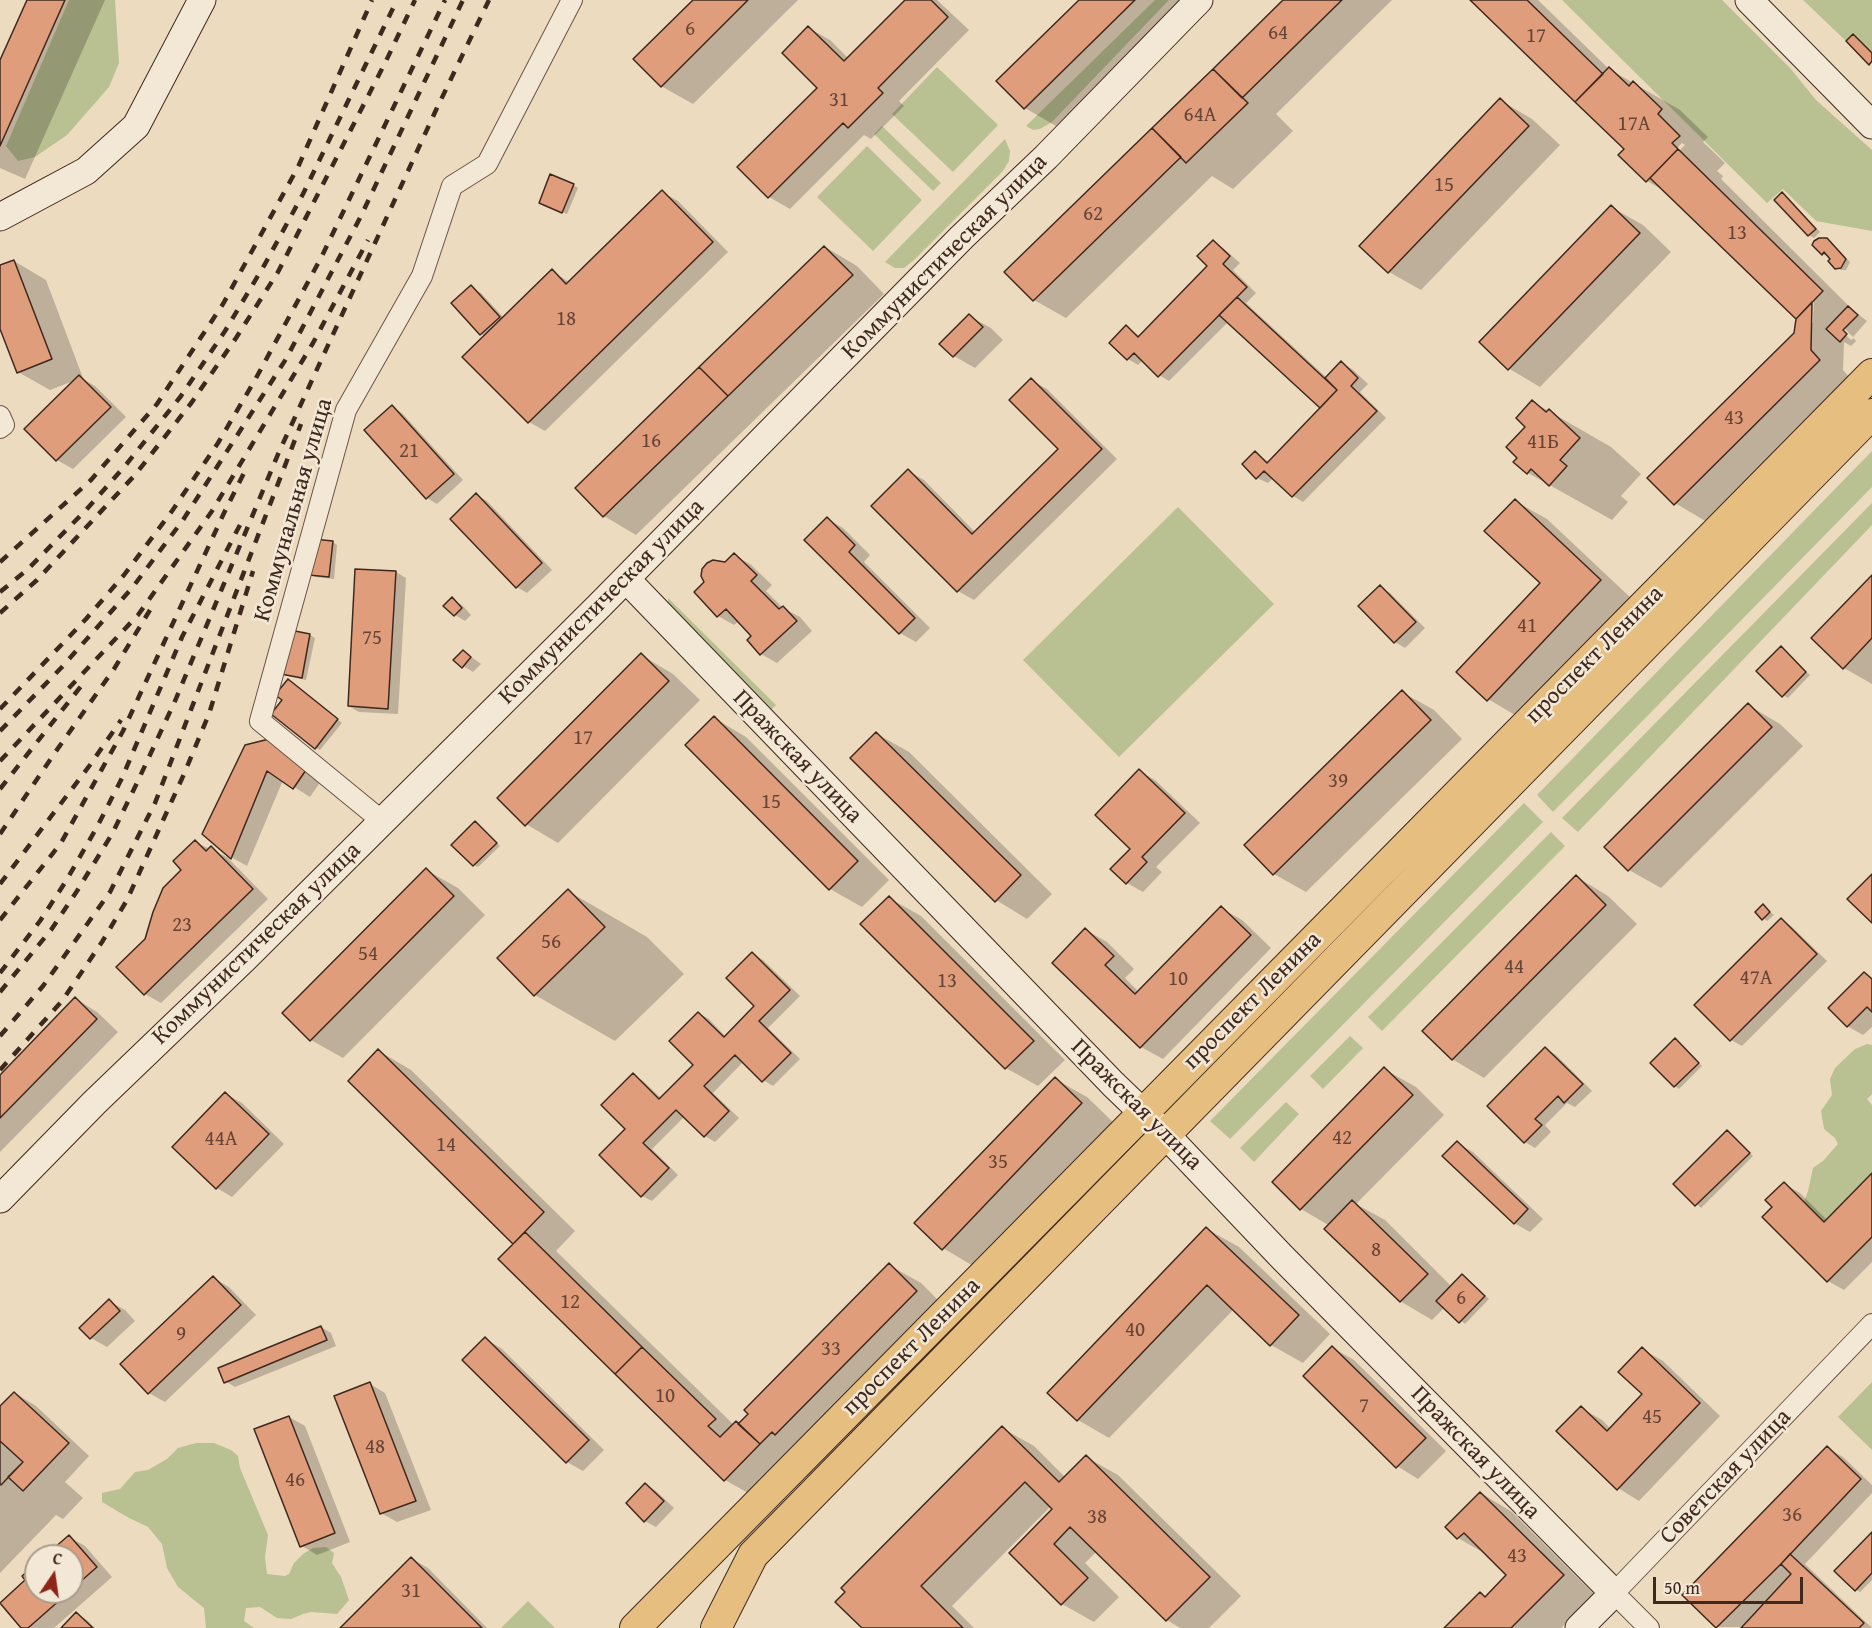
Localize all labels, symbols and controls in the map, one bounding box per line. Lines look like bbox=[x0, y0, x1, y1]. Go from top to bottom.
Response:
house number: 6 bbox=[685, 17, 695, 43]
house number: 64 bbox=[1268, 21, 1288, 47]
house number: 17 bbox=[1526, 24, 1546, 50]
house number: 31 bbox=[829, 88, 849, 114]
house number: 64А bbox=[1184, 103, 1216, 129]
house number: 17А bbox=[1618, 112, 1650, 138]
street label: Коммунистическая улица bbox=[836, 148, 1054, 366]
house number: 15 bbox=[1434, 173, 1454, 199]
house number: 62 bbox=[1083, 202, 1103, 228]
house number: 13 bbox=[1727, 221, 1747, 247]
house number: 18 bbox=[556, 307, 576, 333]
street label: Коммунальная улица bbox=[248, 395, 340, 625]
house number: 43 bbox=[1724, 406, 1744, 432]
house number: 16 bbox=[641, 429, 661, 455]
house number: 41Б bbox=[1527, 430, 1559, 456]
house number: 21 bbox=[399, 439, 419, 465]
street label: Коммунистическая улица bbox=[493, 493, 711, 711]
street label: проспект Ленина bbox=[1520, 580, 1670, 730]
house number: 41 bbox=[1517, 614, 1537, 640]
house number: 75 bbox=[362, 626, 382, 652]
street label: Пражская улица bbox=[726, 684, 868, 830]
house number: 17 bbox=[573, 726, 593, 752]
house number: 39 bbox=[1328, 769, 1348, 795]
house number: 15 bbox=[761, 790, 781, 816]
street label: Коммунистическая улица bbox=[147, 837, 367, 1051]
house number: 23 bbox=[172, 913, 192, 939]
street label: проспект Ленина bbox=[1178, 926, 1328, 1076]
house number: 56 bbox=[541, 930, 561, 956]
house number: 54 bbox=[358, 942, 378, 968]
house number: 44 bbox=[1504, 955, 1524, 981]
house number: 47А bbox=[1740, 966, 1772, 992]
house number: 10 bbox=[1168, 967, 1188, 993]
house number: 13 bbox=[937, 969, 957, 995]
street label: Пражская улица bbox=[1064, 1033, 1208, 1177]
house number: 42 bbox=[1332, 1126, 1352, 1152]
house number: 44А bbox=[205, 1127, 237, 1153]
house number: 14 bbox=[436, 1133, 456, 1159]
house number: 35 bbox=[988, 1150, 1008, 1176]
house number: 8 bbox=[1371, 1238, 1381, 1264]
street label: проспект Ленина bbox=[837, 1272, 987, 1422]
house number: 6 bbox=[1456, 1286, 1466, 1312]
house number: 12 bbox=[560, 1290, 580, 1316]
house number: 40 bbox=[1125, 1318, 1145, 1344]
house number: 9 bbox=[176, 1322, 186, 1348]
house number: 33 bbox=[821, 1337, 841, 1363]
street label: Пражская улица bbox=[1404, 1380, 1546, 1526]
house number: 10 bbox=[655, 1384, 675, 1410]
house number: 7 bbox=[1359, 1394, 1369, 1420]
street label: Советская улица bbox=[1654, 1403, 1798, 1551]
house number: 45 bbox=[1642, 1405, 1662, 1431]
house number: 48 bbox=[365, 1435, 385, 1461]
house number: 46 bbox=[285, 1468, 305, 1494]
house number: 36 bbox=[1782, 1503, 1802, 1529]
house number: 38 bbox=[1087, 1505, 1107, 1531]
north arrow bbox=[24, 1544, 84, 1604]
house number: 43 bbox=[1507, 1544, 1527, 1570]
text: С bbox=[50, 1546, 65, 1571]
scale bar bbox=[1656, 1565, 1806, 1603]
text: 50 m bbox=[1664, 1574, 1700, 1601]
house number: 31 bbox=[401, 1579, 421, 1605]

